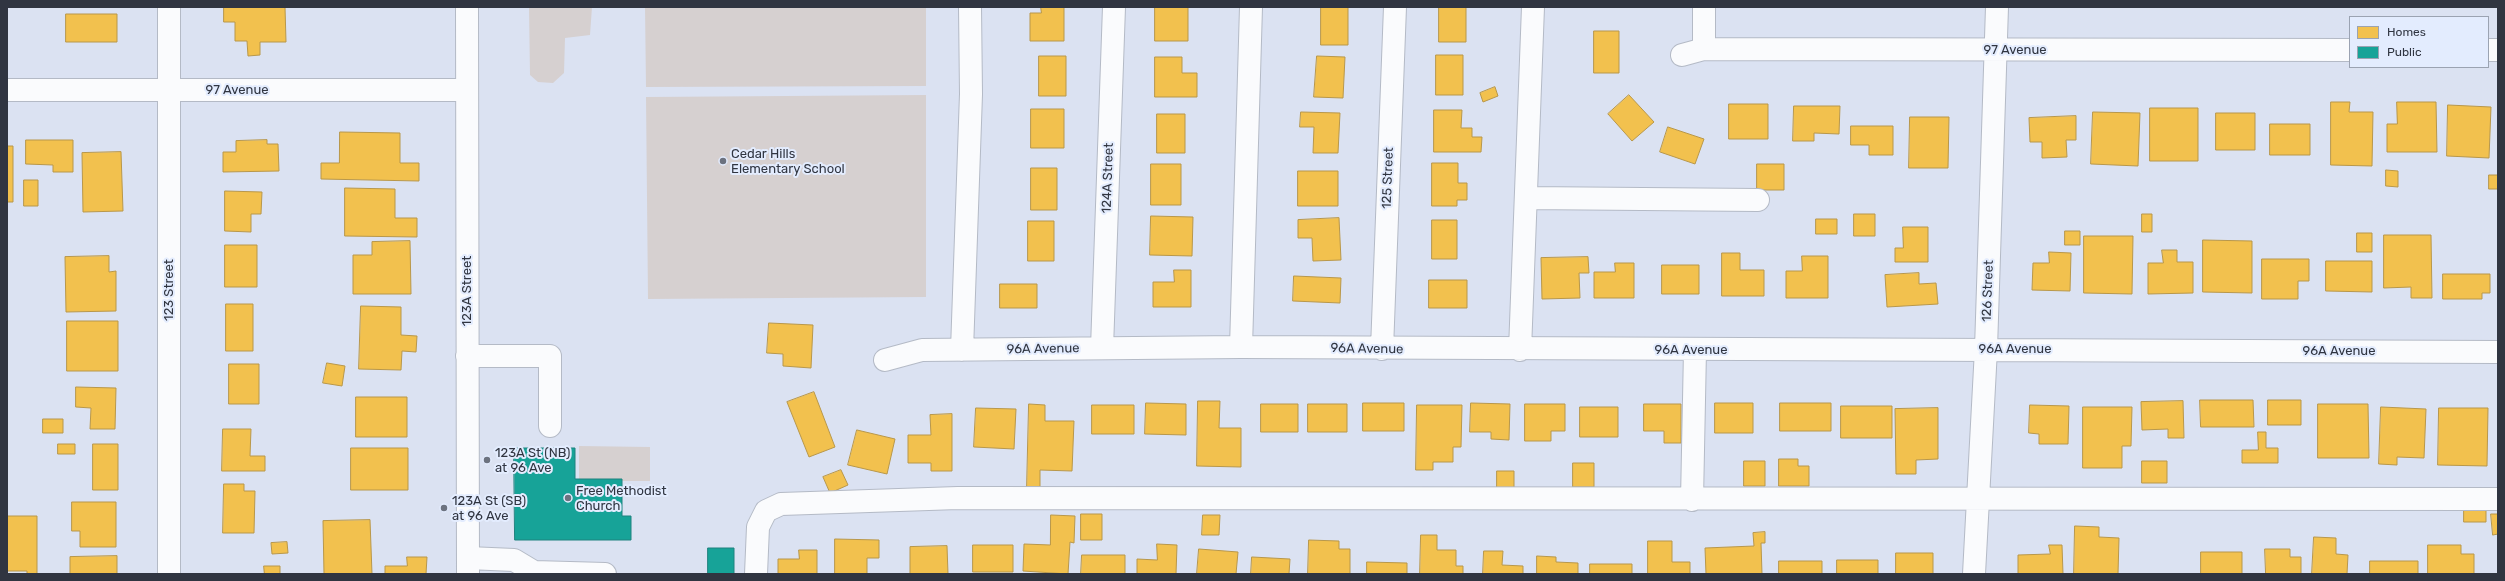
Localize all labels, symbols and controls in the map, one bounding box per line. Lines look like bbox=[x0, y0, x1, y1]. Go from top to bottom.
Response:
legend bbox=[2349, 16, 2489, 68]
text: Homes bbox=[2387, 25, 2426, 39]
street label: 97 Avenue bbox=[1983, 42, 2047, 58]
text: Public bbox=[2387, 45, 2422, 59]
street label: 97 Avenue bbox=[205, 82, 269, 98]
street label: 124A Street bbox=[1099, 142, 1117, 214]
place label: Cedar Hills Elementary School bbox=[731, 146, 845, 177]
street label: 125 Street bbox=[1379, 147, 1397, 209]
marker: Cedar Hills Elementary School bbox=[718, 156, 728, 166]
street label: 123A Street bbox=[459, 256, 475, 326]
street label: 123 Street bbox=[161, 259, 177, 321]
street label: 126 Street bbox=[1979, 260, 1997, 322]
street label: 96A Avenue bbox=[1006, 341, 1080, 357]
street label: 96A Avenue bbox=[1330, 341, 1404, 357]
street label: 96A Avenue bbox=[1979, 341, 2051, 357]
street label: 96A Avenue bbox=[1655, 342, 1727, 358]
street label: 96A Avenue bbox=[2303, 343, 2375, 359]
place label: 123A St (NB) at 96 Ave bbox=[495, 445, 570, 476]
marker: 123A St (NB) at 96 Ave bbox=[482, 455, 492, 465]
place label: Free Methodist Church bbox=[576, 483, 667, 514]
place label: 123A St (SB) at 96 Ave bbox=[452, 493, 526, 524]
marker: Free Methodist Church bbox=[563, 493, 573, 503]
marker: 123A St (SB) at 96 Ave bbox=[439, 503, 449, 513]

